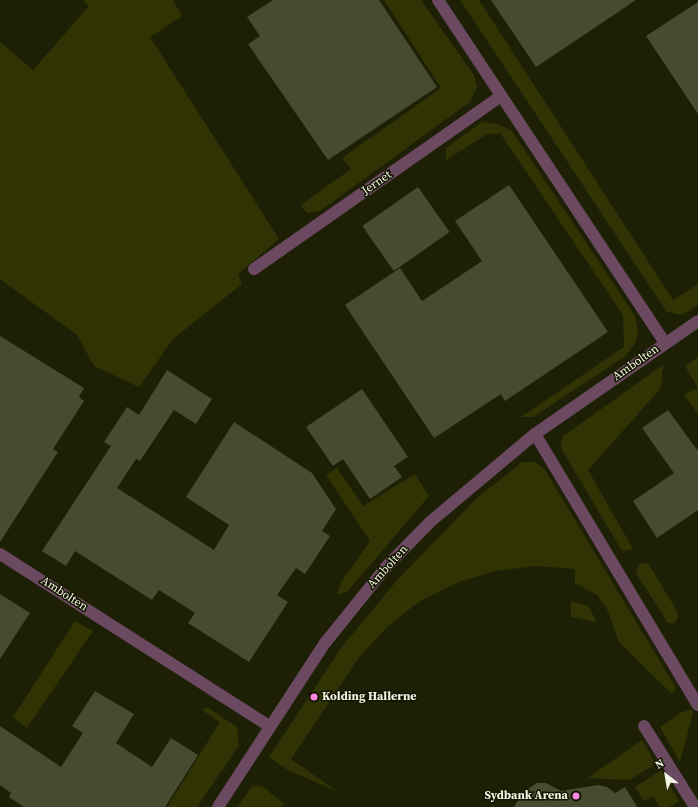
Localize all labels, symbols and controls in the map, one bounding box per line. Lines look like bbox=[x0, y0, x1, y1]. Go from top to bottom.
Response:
street label: Jernet bbox=[359, 168, 395, 198]
street label: Ambolten bbox=[610, 342, 662, 384]
street label: Ambolten bbox=[365, 542, 411, 592]
street label: Ambolten bbox=[38, 574, 90, 614]
place label: Kolding Hallerne bbox=[322, 690, 417, 704]
marker: Kolding Hallerne bbox=[309, 692, 319, 702]
north arrow bbox=[646, 755, 686, 795]
text: N bbox=[652, 756, 667, 773]
place label: Sydbank Arena bbox=[484, 789, 568, 803]
marker: Sydbank Arena bbox=[571, 791, 581, 801]

